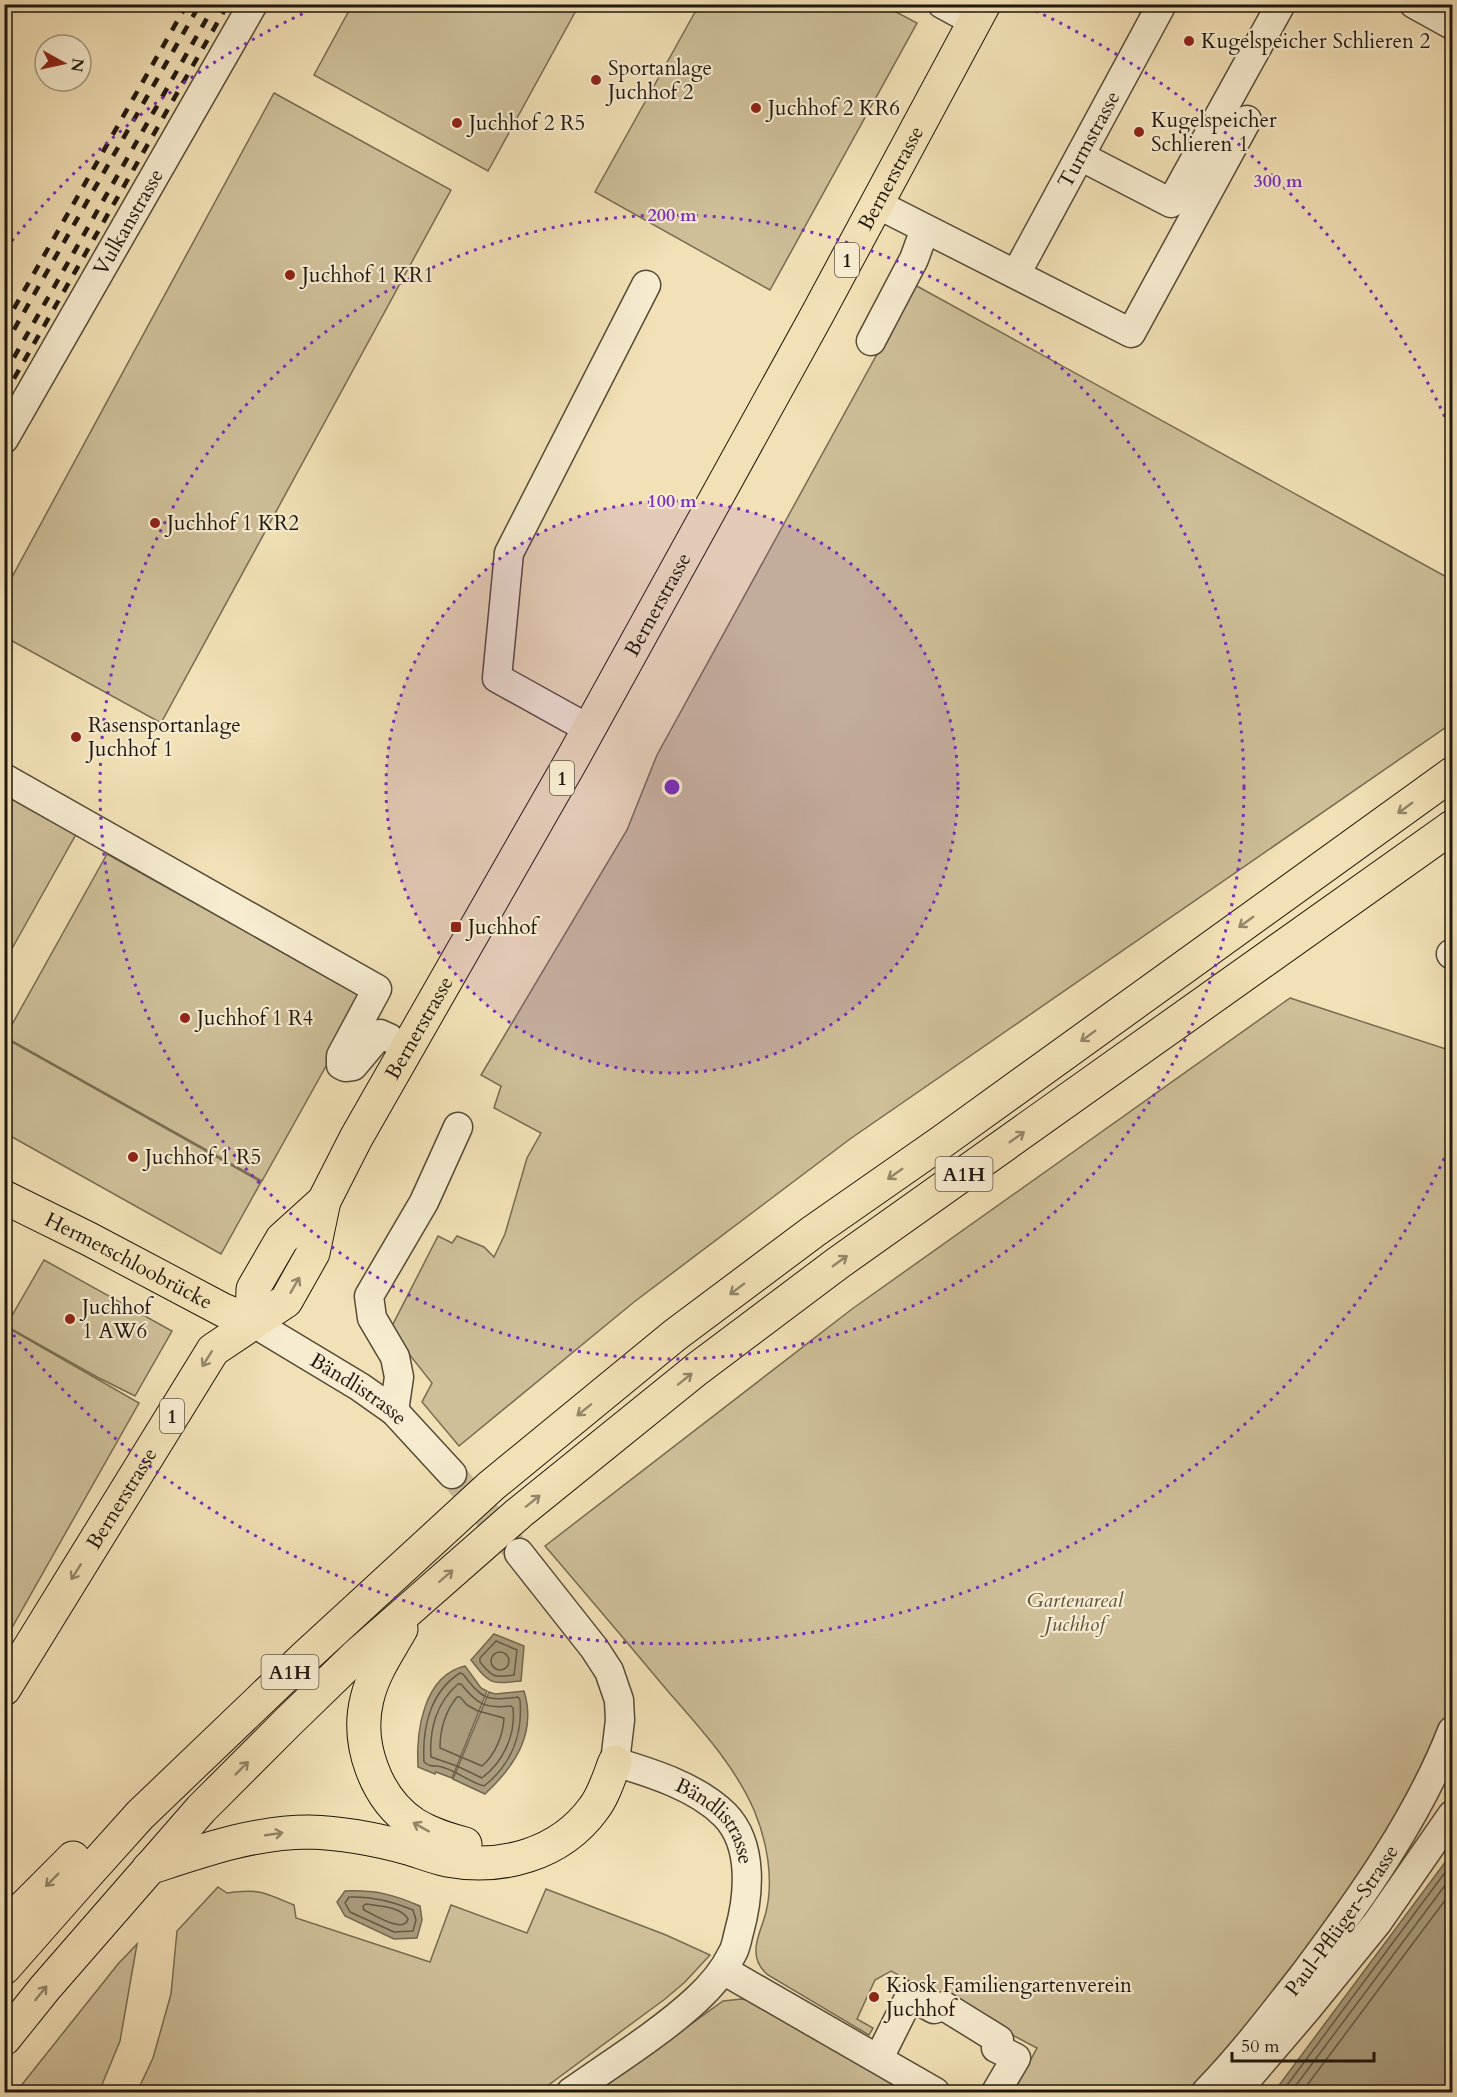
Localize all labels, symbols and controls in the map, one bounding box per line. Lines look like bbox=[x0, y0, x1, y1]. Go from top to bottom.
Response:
place label: Kugelspeicher Schlieren 2 bbox=[1201, 27, 1431, 56]
north arrow bbox=[33, 33, 93, 93]
marker: Kugelspeicher Schlieren 2 bbox=[1182, 34, 1196, 48]
place label: Sportanlage Juchhof 2 bbox=[605, 54, 712, 107]
text: N bbox=[65, 57, 89, 73]
marker: Sportanlage Juchhof 2 bbox=[589, 73, 603, 87]
street label: Turmstrasse bbox=[1051, 86, 1127, 193]
place label: Juchhof 2 KR6 bbox=[765, 94, 900, 123]
marker: Juchhof 2 KR6 bbox=[749, 101, 763, 115]
place label: Kugelspeicher Schlieren 1 bbox=[1151, 106, 1277, 159]
place label: Juchhof 2 R5 bbox=[466, 109, 585, 138]
marker: Juchhof 2 R5 bbox=[450, 116, 464, 130]
street label: Bernerstrasse bbox=[851, 121, 931, 235]
marker: Kugelspeicher Schlieren 1 bbox=[1132, 125, 1146, 139]
street label: Vulkanstrasse bbox=[86, 163, 170, 281]
text: 300 m bbox=[1253, 169, 1303, 194]
text: 200 m bbox=[647, 203, 697, 228]
road number: 1 bbox=[835, 243, 859, 277]
place label: Juchhof 1 KR1 bbox=[299, 261, 434, 290]
marker: Juchhof 1 KR1 bbox=[283, 268, 297, 282]
text: 100 m bbox=[647, 489, 697, 514]
place label: Juchhof 1 KR2 bbox=[164, 509, 299, 538]
marker: Juchhof 1 KR2 bbox=[148, 516, 162, 530]
street label: Bernerstrasse bbox=[617, 547, 698, 662]
place label: Rasensportanlage Juchhof 1 bbox=[85, 711, 241, 764]
marker: Rasensportanlage Juchhof 1 bbox=[69, 730, 83, 744]
road number: 1 bbox=[550, 761, 574, 795]
centre of rings bbox=[662, 777, 682, 797]
one-way arrow bbox=[1397, 802, 1413, 814]
place label: Juchhof bbox=[465, 913, 541, 942]
one-way arrow bbox=[1239, 916, 1255, 928]
marker: Juchhof bbox=[449, 920, 463, 934]
street label: Bernerstrasse bbox=[378, 971, 460, 1085]
place label: Juchhof 1 R4 bbox=[194, 1004, 314, 1033]
marker: Juchhof 1 R4 bbox=[178, 1011, 192, 1025]
one-way arrow bbox=[1081, 1030, 1097, 1042]
one-way arrow bbox=[1008, 1130, 1024, 1143]
place label: Juchhof 1 R5 bbox=[142, 1143, 261, 1172]
marker: Juchhof 1 R5 bbox=[126, 1150, 140, 1164]
road number: A1H bbox=[936, 1157, 992, 1191]
one-way arrow bbox=[887, 1168, 903, 1180]
street label: Hermetschloobrücke bbox=[40, 1205, 218, 1316]
one-way arrow bbox=[832, 1255, 848, 1268]
one-way arrow bbox=[289, 1277, 301, 1294]
one-way arrow bbox=[729, 1282, 745, 1295]
place label: Juchhof 1 AW6 bbox=[79, 1293, 155, 1346]
marker: Juchhof 1 AW6 bbox=[63, 1312, 77, 1326]
street label: Bändlistrasse bbox=[305, 1346, 414, 1431]
one-way arrow bbox=[201, 1350, 213, 1367]
one-way arrow bbox=[677, 1372, 693, 1385]
road number: 1 bbox=[160, 1399, 184, 1433]
one-way arrow bbox=[576, 1403, 592, 1416]
street label: Bernerstrasse bbox=[79, 1442, 164, 1555]
one-way arrow bbox=[525, 1495, 541, 1508]
one-way arrow bbox=[70, 1563, 82, 1580]
one-way arrow bbox=[438, 1570, 454, 1583]
park label: Gartenareal Juchhof bbox=[1027, 1586, 1124, 1639]
road number: A1H bbox=[262, 1655, 318, 1689]
one-way arrow bbox=[235, 1760, 249, 1775]
street label: Bändlistrasse bbox=[671, 1771, 760, 1866]
one-way arrow bbox=[413, 1821, 430, 1833]
one-way arrow bbox=[263, 1829, 283, 1840]
street label: Paul-Pflüger-Strasse bbox=[1278, 1839, 1405, 2002]
one-way arrow bbox=[44, 1872, 59, 1887]
place label: Kiosk Familiengartenverein Juchhof bbox=[883, 1971, 1132, 2024]
one-way arrow bbox=[35, 1985, 48, 2001]
marker: Kiosk Familiengartenverein Juchhof bbox=[867, 1990, 881, 2004]
scale bar bbox=[1232, 2025, 1374, 2063]
text: 50 m bbox=[1241, 2034, 1280, 2059]

